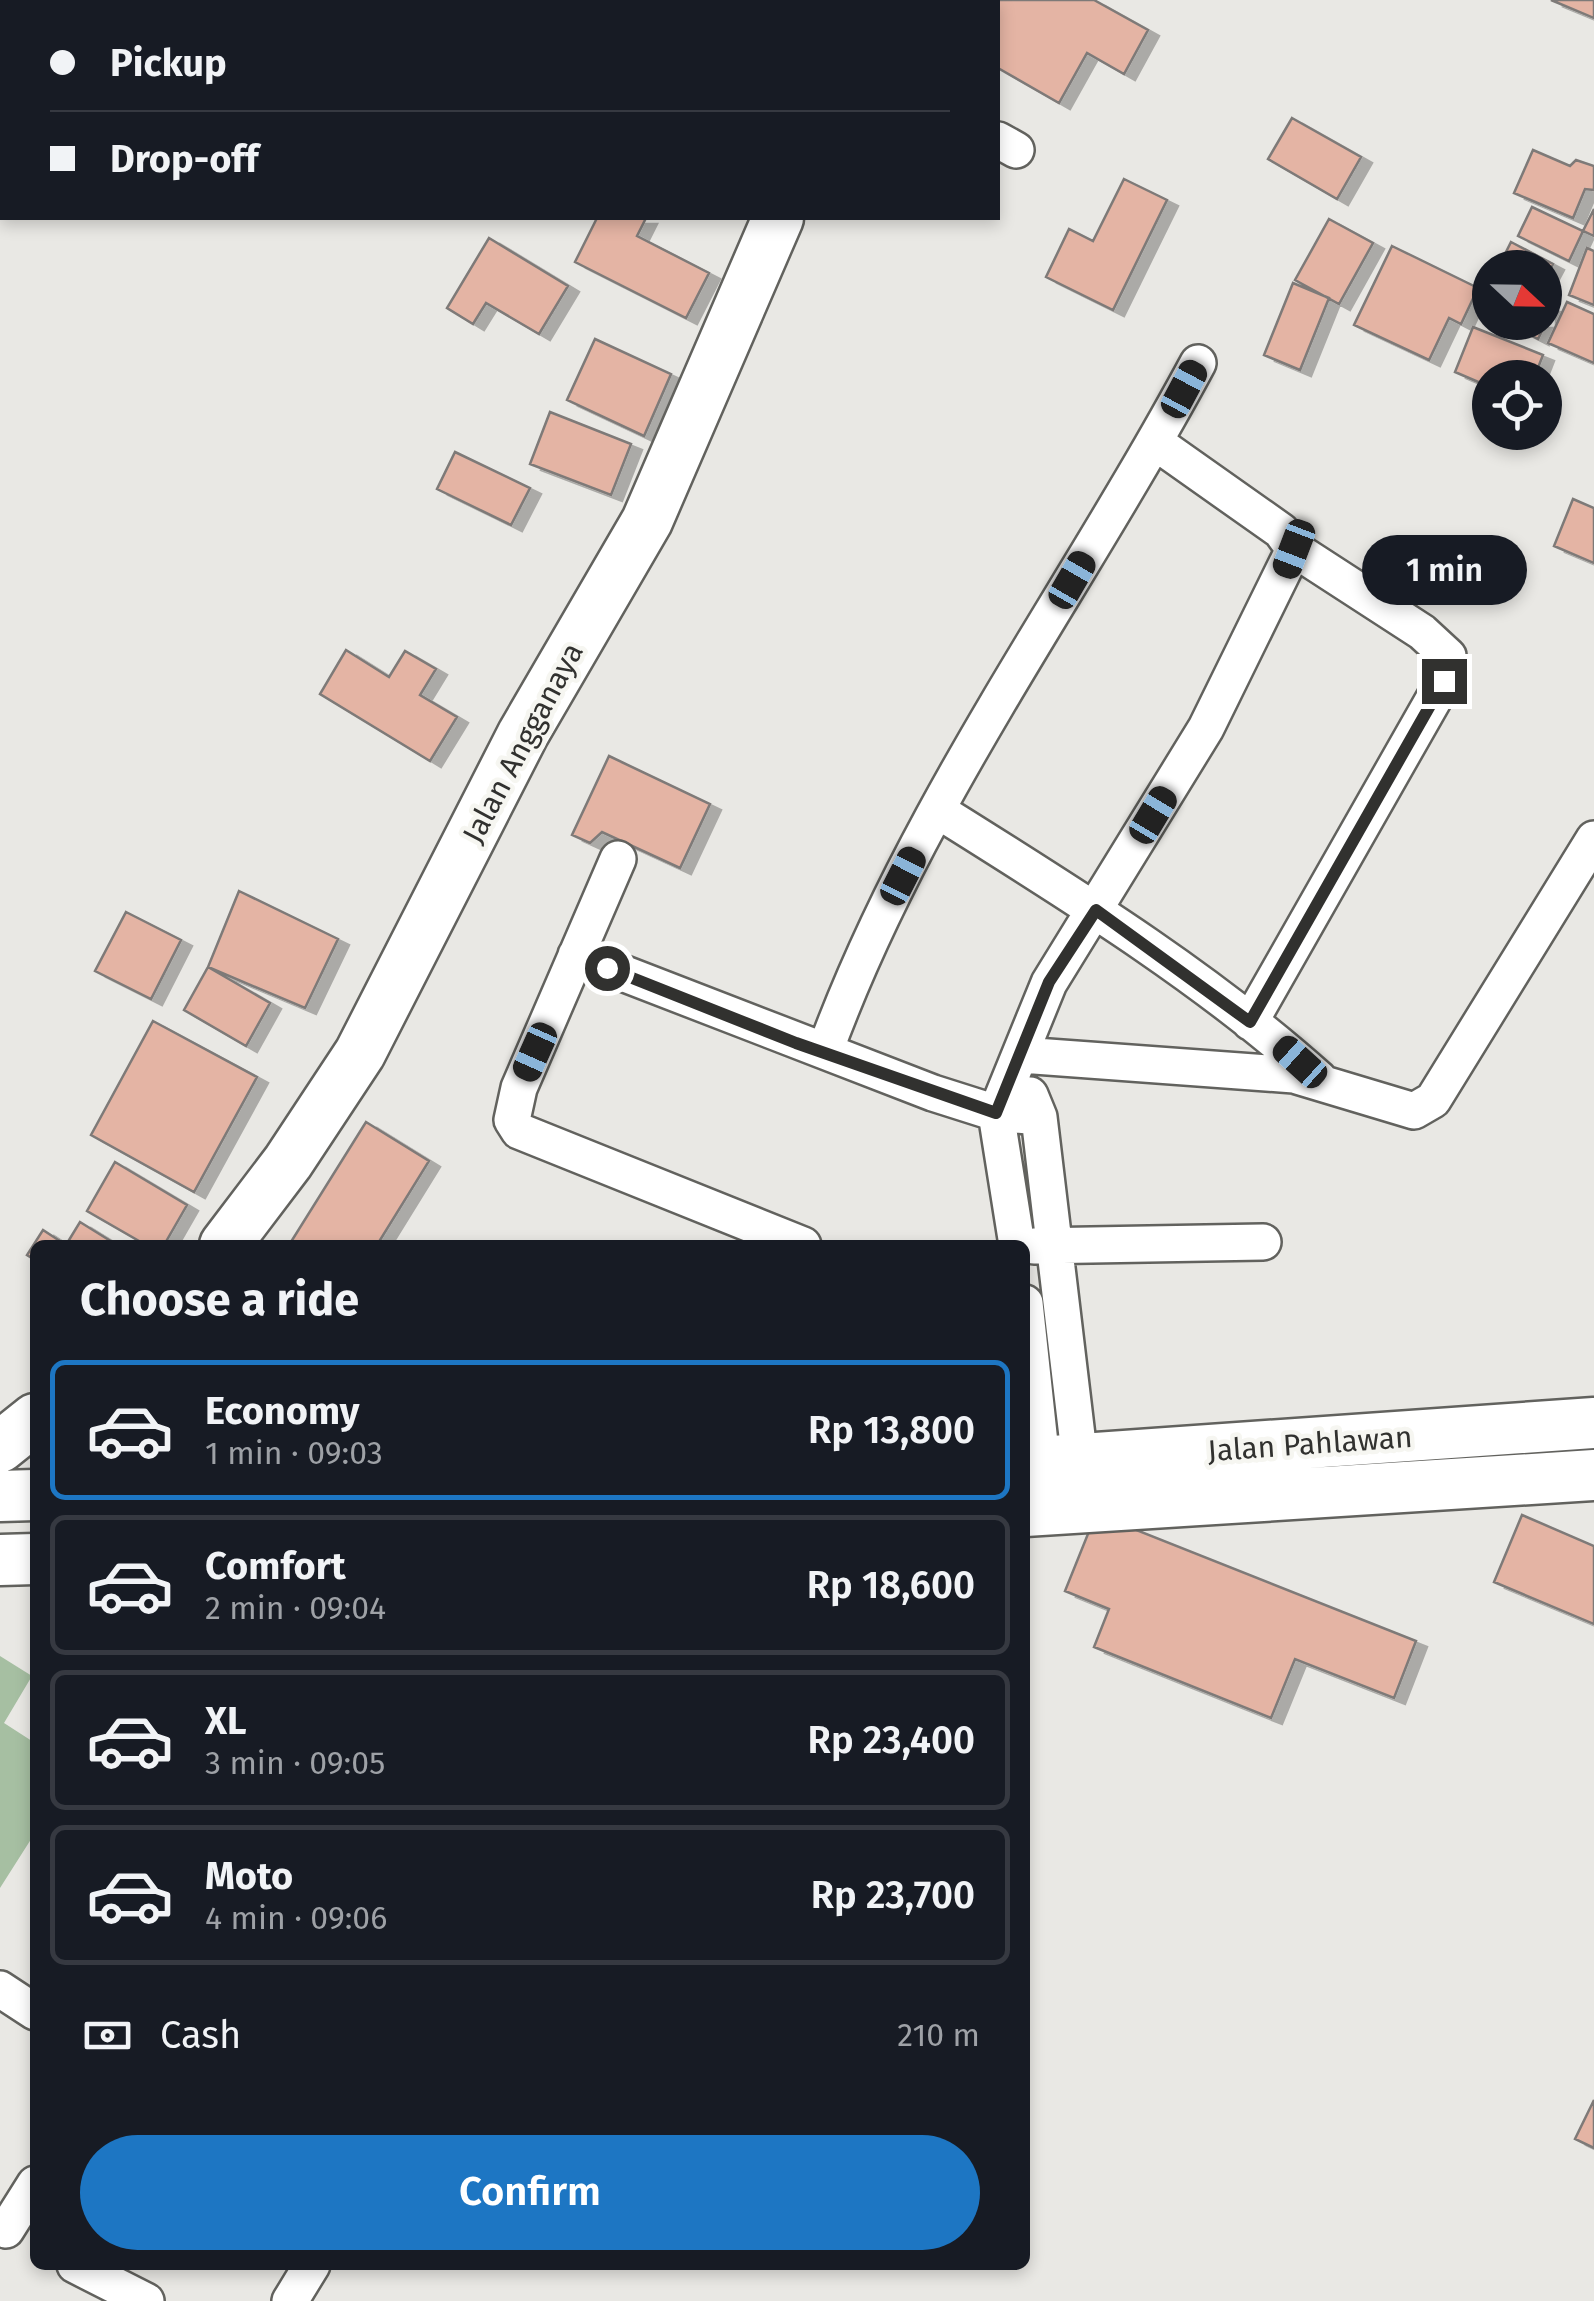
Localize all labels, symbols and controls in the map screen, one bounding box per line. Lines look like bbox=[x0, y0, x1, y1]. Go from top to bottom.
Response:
text: Pickup bbox=[110, 40, 227, 86]
text: Drop-off bbox=[110, 136, 258, 182]
north arrow bbox=[1472, 250, 1562, 340]
map controls bbox=[1472, 250, 1562, 450]
car bbox=[1157, 355, 1211, 423]
button: locate bbox=[1472, 360, 1562, 450]
car bbox=[1269, 516, 1319, 582]
callout: 1 min bbox=[1362, 536, 1526, 606]
car bbox=[1044, 547, 1100, 613]
text: 1 min bbox=[1406, 551, 1483, 589]
street label: Jalan Angganaya bbox=[455, 637, 591, 849]
route end bbox=[1422, 659, 1467, 704]
car bbox=[1125, 782, 1181, 848]
car bbox=[876, 842, 930, 910]
route start bbox=[585, 946, 630, 991]
car bbox=[509, 1018, 561, 1086]
car bbox=[1268, 1031, 1332, 1093]
text: Choose a ride bbox=[80, 1273, 359, 1327]
icon: car bbox=[85, 1385, 175, 1475]
text: Economy bbox=[205, 1388, 360, 1434]
text: Rp 13,800 bbox=[808, 1407, 975, 1453]
street label: Jalan Pahlawan bbox=[1206, 1419, 1414, 1469]
text: 1 min · 09:03 bbox=[205, 1434, 383, 1472]
icon: car bbox=[85, 1540, 175, 1630]
text: Comfort bbox=[205, 1543, 346, 1589]
text: Rp 18,600 bbox=[807, 1562, 975, 1608]
text: 2 min · 09:04 bbox=[205, 1589, 386, 1627]
icon: car bbox=[85, 1695, 175, 1785]
text: XL bbox=[205, 1698, 247, 1744]
text: Rp 23,400 bbox=[808, 1717, 975, 1763]
text: 3 min · 09:05 bbox=[205, 1744, 385, 1782]
icon: car bbox=[85, 1850, 175, 1940]
text: Moto bbox=[205, 1853, 293, 1899]
text: Rp 23,700 bbox=[811, 1872, 975, 1918]
text: 4 min · 09:06 bbox=[205, 1899, 387, 1937]
icon: cash bbox=[80, 2008, 135, 2063]
text: Cash bbox=[160, 2012, 241, 2058]
text: 210 m bbox=[897, 2016, 980, 2054]
button: Confirm bbox=[80, 2135, 980, 2250]

